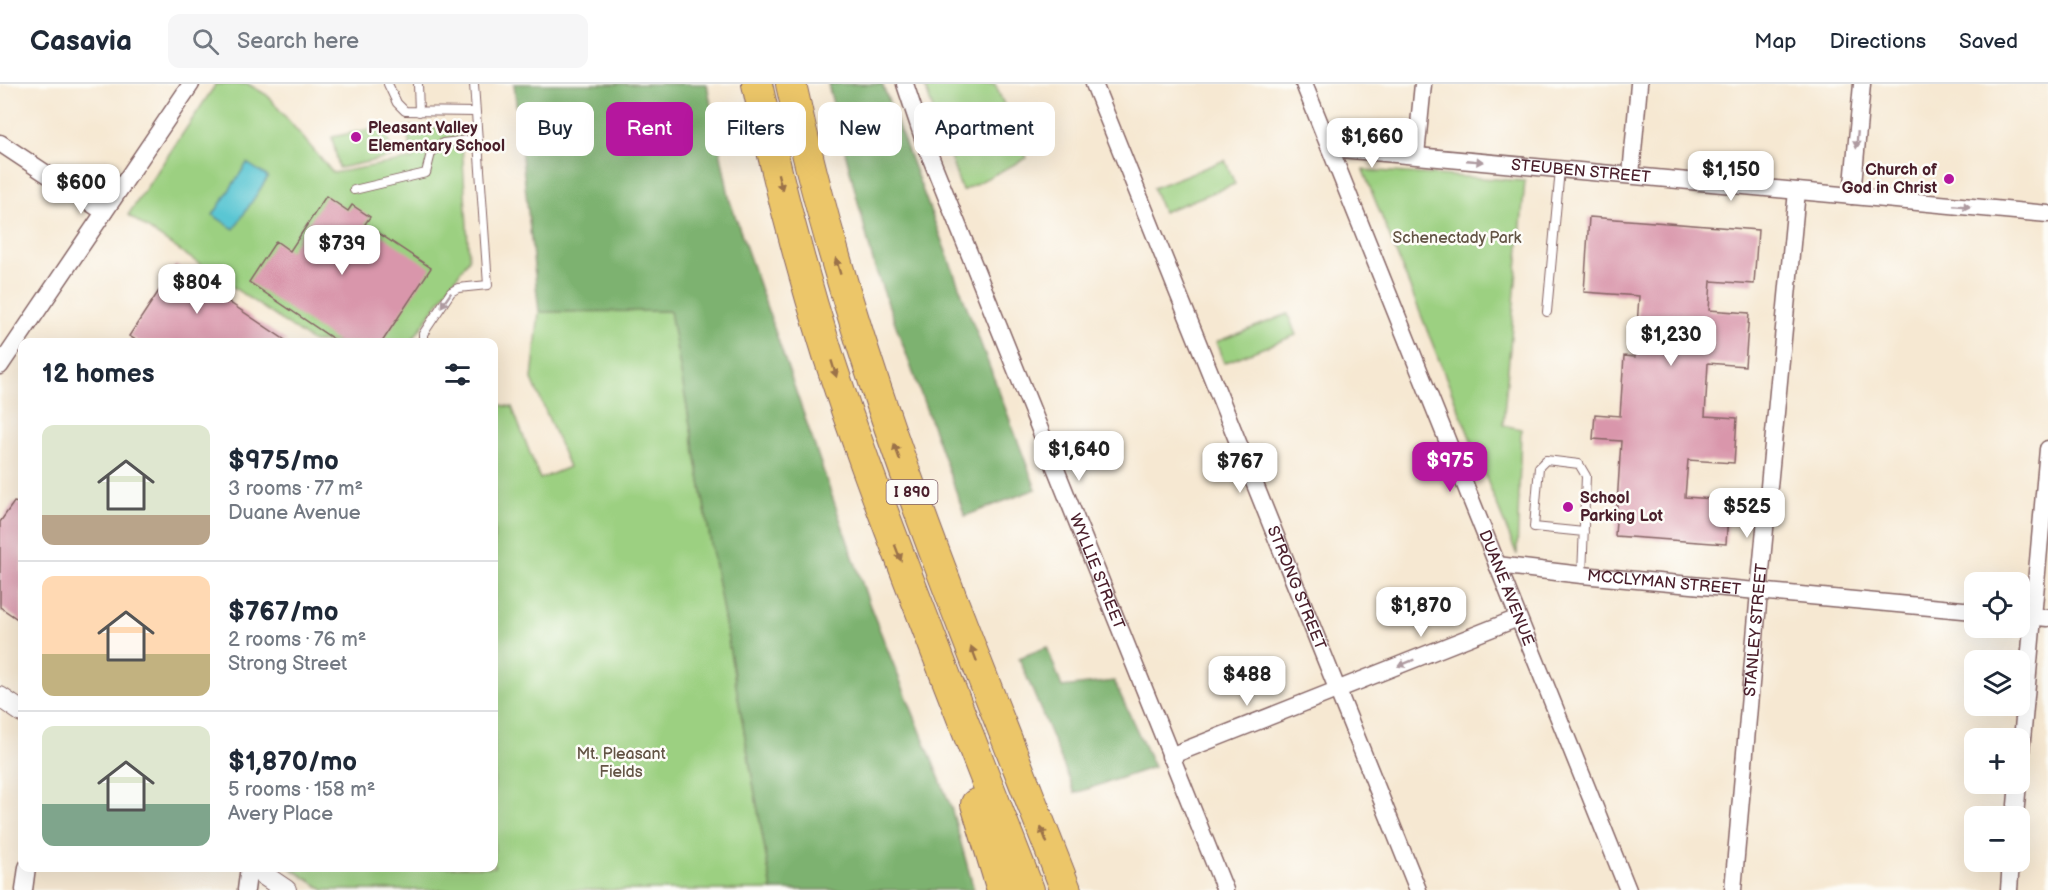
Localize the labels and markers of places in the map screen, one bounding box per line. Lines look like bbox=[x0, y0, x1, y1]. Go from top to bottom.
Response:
pin: $1,660 bbox=[1323, 118, 1421, 169]
place label: Pleasant Valley Elementary School bbox=[368, 119, 505, 156]
marker: Pleasant Valley Elementary School bbox=[349, 130, 363, 144]
pin: $1,150 bbox=[1682, 151, 1780, 202]
place label: Church of God in Christ bbox=[1842, 161, 1938, 198]
pin: $600 bbox=[45, 164, 117, 215]
marker: Church of God in Christ bbox=[1942, 172, 1956, 186]
pin: $739 bbox=[306, 225, 378, 276]
pin: $804 bbox=[161, 264, 233, 315]
pin: $1,230 bbox=[1622, 316, 1720, 367]
pin: $1,640 bbox=[1030, 431, 1128, 482]
pin: $975 bbox=[1414, 442, 1486, 493]
pin: $767 bbox=[1204, 443, 1276, 494]
pin: $525 bbox=[1711, 488, 1783, 539]
place label: School Parking Lot bbox=[1580, 489, 1664, 526]
marker: School Parking Lot bbox=[1561, 500, 1575, 514]
pin: $1,870 bbox=[1372, 587, 1470, 638]
pin: $488 bbox=[1211, 656, 1283, 707]

